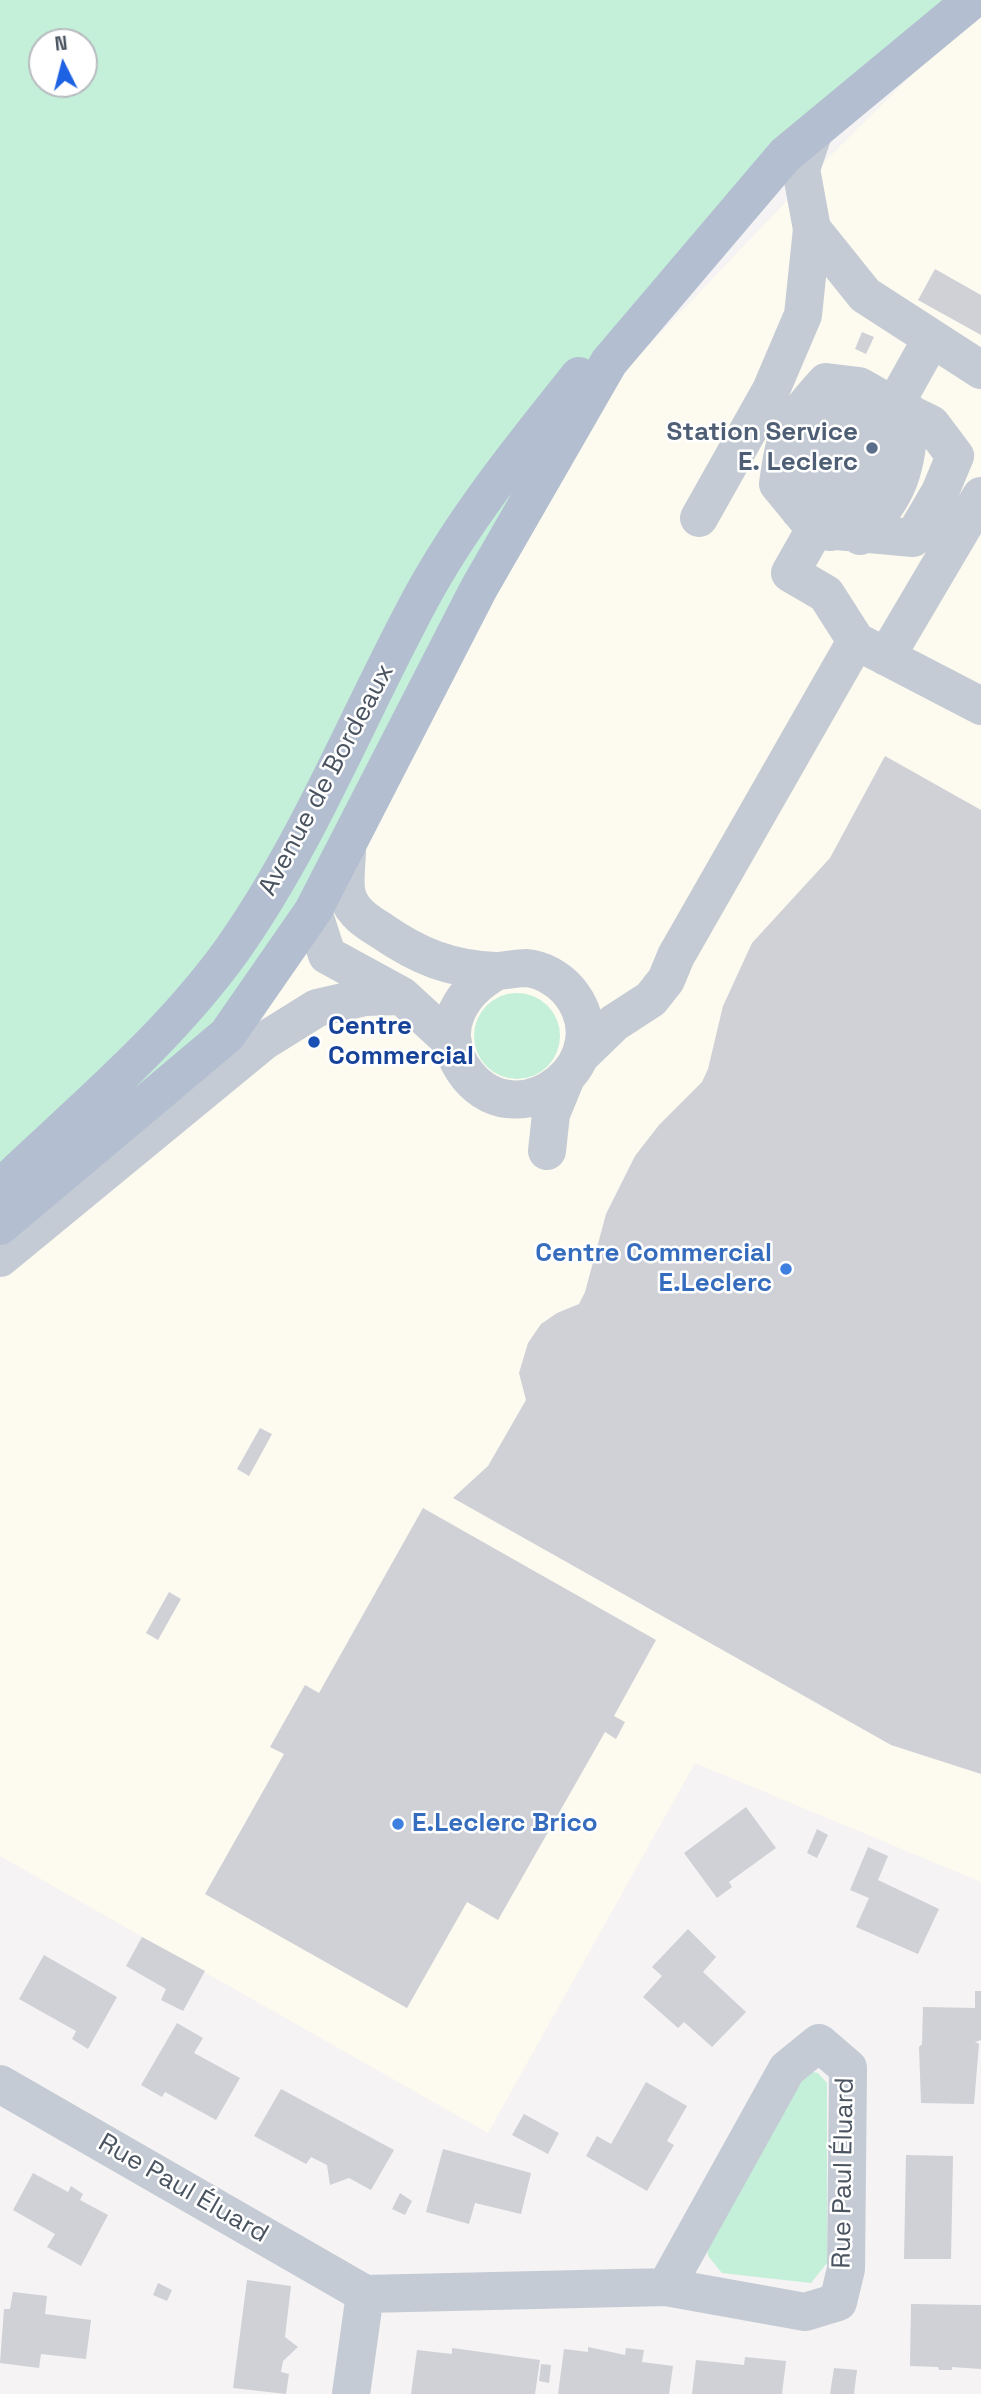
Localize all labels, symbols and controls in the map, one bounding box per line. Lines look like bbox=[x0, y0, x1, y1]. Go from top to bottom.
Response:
north arrow bbox=[28, 28, 98, 98]
text: N bbox=[53, 31, 69, 57]
place label: Station Service E. Leclerc bbox=[667, 417, 858, 478]
marker: Station Service E. Leclerc bbox=[864, 440, 880, 456]
street label: Avenue de Bordeaux bbox=[253, 659, 401, 901]
place label: Centre Commercial bbox=[328, 1011, 474, 1072]
marker: Centre Commercial bbox=[306, 1034, 322, 1050]
place label: Centre Commercial E.Leclerc bbox=[535, 1238, 772, 1300]
marker: Centre Commercial E.Leclerc bbox=[778, 1261, 794, 1277]
place label: E.Leclerc Brico bbox=[412, 1808, 598, 1840]
marker: E.Leclerc Brico bbox=[390, 1816, 406, 1832]
street label: Rue Paul Éluard bbox=[827, 2077, 861, 2269]
street label: Rue Paul Éluard bbox=[92, 2128, 274, 2250]

